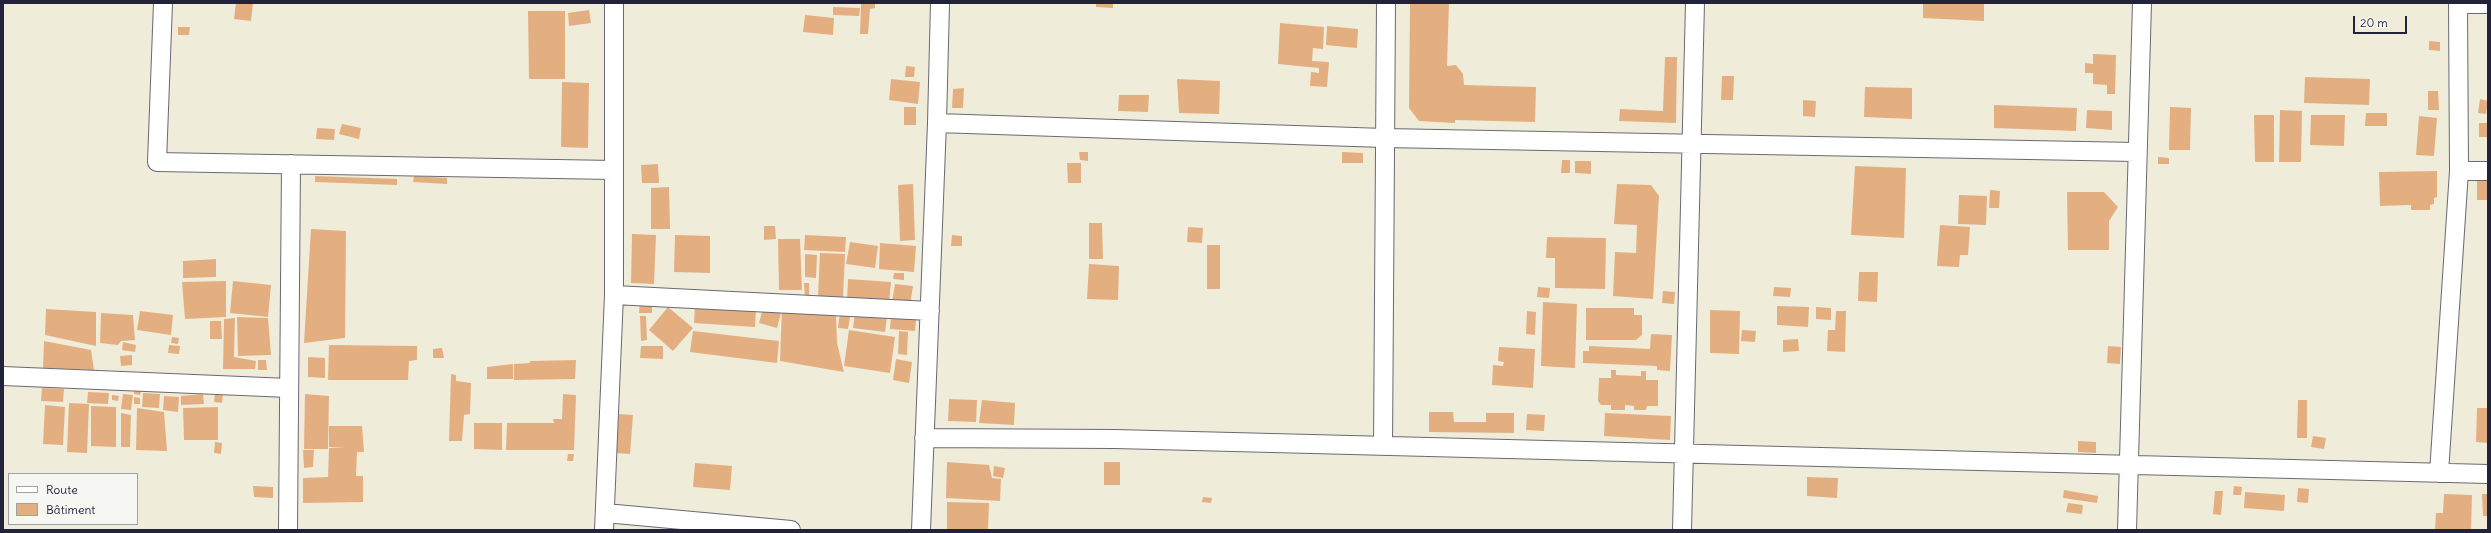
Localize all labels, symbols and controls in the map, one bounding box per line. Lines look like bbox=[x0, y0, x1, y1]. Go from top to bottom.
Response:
scale bar bbox=[2355, 8, 2409, 34]
text: 20 m bbox=[2360, 15, 2388, 30]
legend bbox=[8, 473, 138, 525]
text: Route bbox=[46, 482, 78, 497]
text: Bâtiment bbox=[46, 502, 95, 517]

